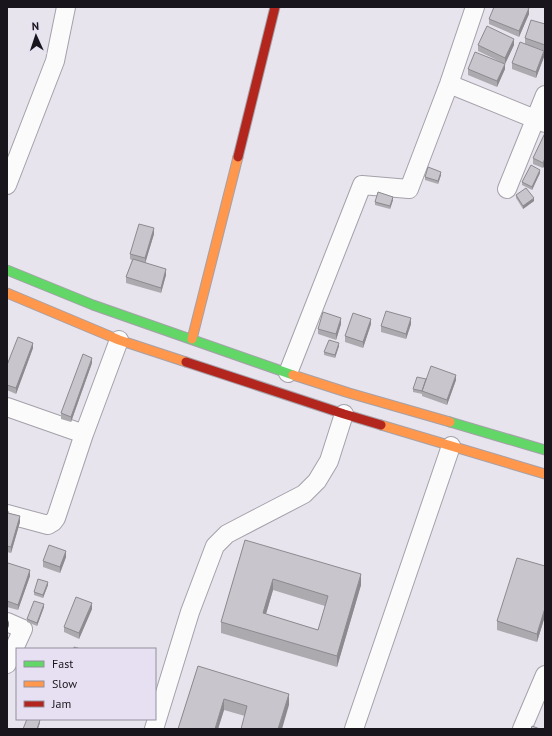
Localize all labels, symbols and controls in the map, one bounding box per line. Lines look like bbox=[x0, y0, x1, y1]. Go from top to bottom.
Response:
north arrow bbox=[16, 16, 56, 56]
text: N bbox=[31, 19, 39, 33]
legend bbox=[16, 648, 156, 720]
text: Fast bbox=[52, 656, 73, 671]
text: Slow bbox=[52, 676, 77, 691]
text: Jam bbox=[51, 696, 71, 711]

